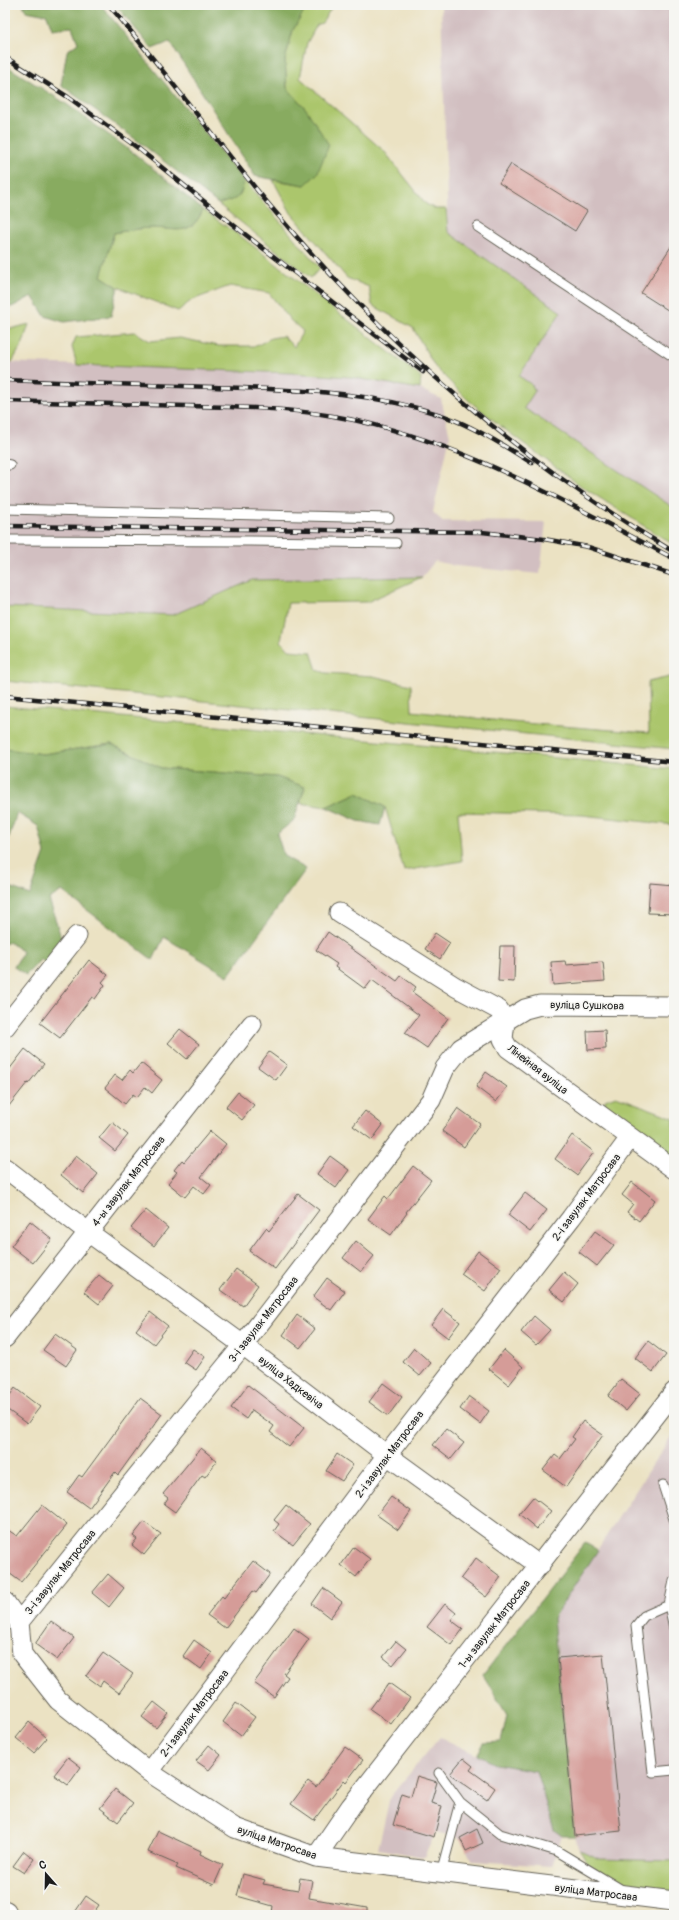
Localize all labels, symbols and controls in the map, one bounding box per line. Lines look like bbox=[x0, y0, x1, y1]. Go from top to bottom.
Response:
street label: вуліца Сушкова bbox=[550, 998, 624, 1013]
street label: Лінейная вуліца bbox=[504, 1041, 570, 1097]
street label: 4-ы завулак Матросава bbox=[89, 1134, 168, 1229]
street label: 2-і завулак Матросава bbox=[549, 1151, 623, 1243]
street label: 3-і завулак Матросава bbox=[226, 1274, 301, 1365]
street label: вуліца Хадкевіча bbox=[256, 1353, 326, 1412]
street label: 2-і завулак Матросава bbox=[352, 1408, 426, 1500]
street label: 3-і завулак Матросава bbox=[22, 1527, 99, 1617]
street label: 1-ы завулак Матросава bbox=[456, 1577, 533, 1671]
street label: 2-і завулак Матросава bbox=[157, 1667, 231, 1759]
street label: вуліца Матросава bbox=[235, 1823, 318, 1862]
north arrow bbox=[26, 1854, 66, 1894]
text: С bbox=[37, 1858, 48, 1872]
street label: вуліца Матросава bbox=[554, 1881, 638, 1904]

